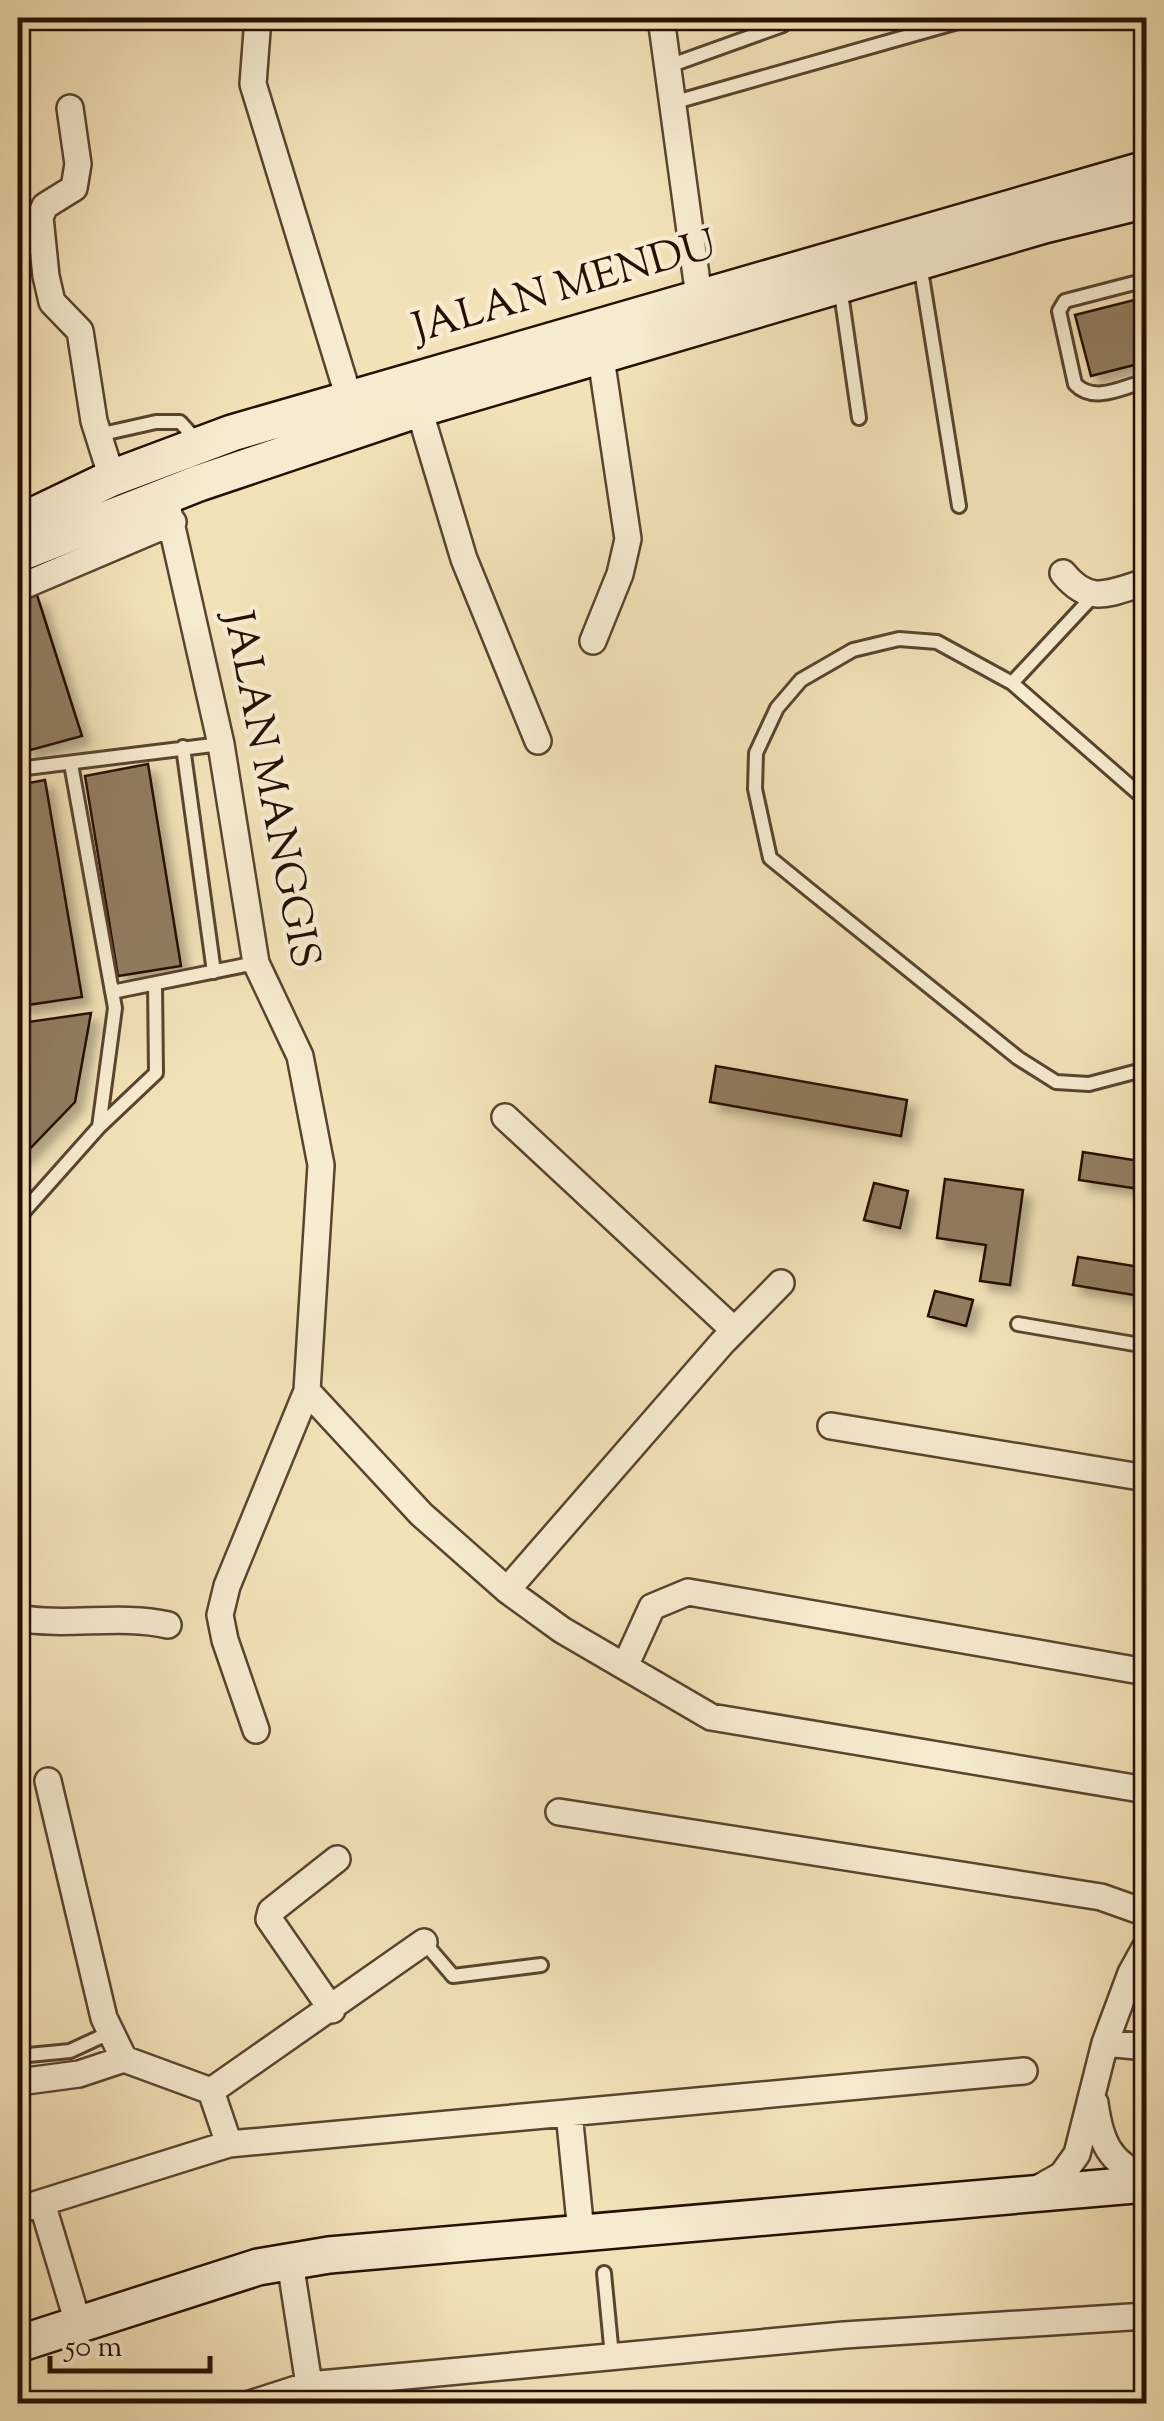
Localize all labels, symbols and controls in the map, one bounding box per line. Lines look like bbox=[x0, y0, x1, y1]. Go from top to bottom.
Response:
street label: JALAN MENDU bbox=[404, 217, 724, 362]
street label: JALAN MANGGIS bbox=[205, 605, 333, 973]
scale bar bbox=[50, 2311, 210, 2373]
text: 50 m bbox=[63, 2327, 123, 2370]

